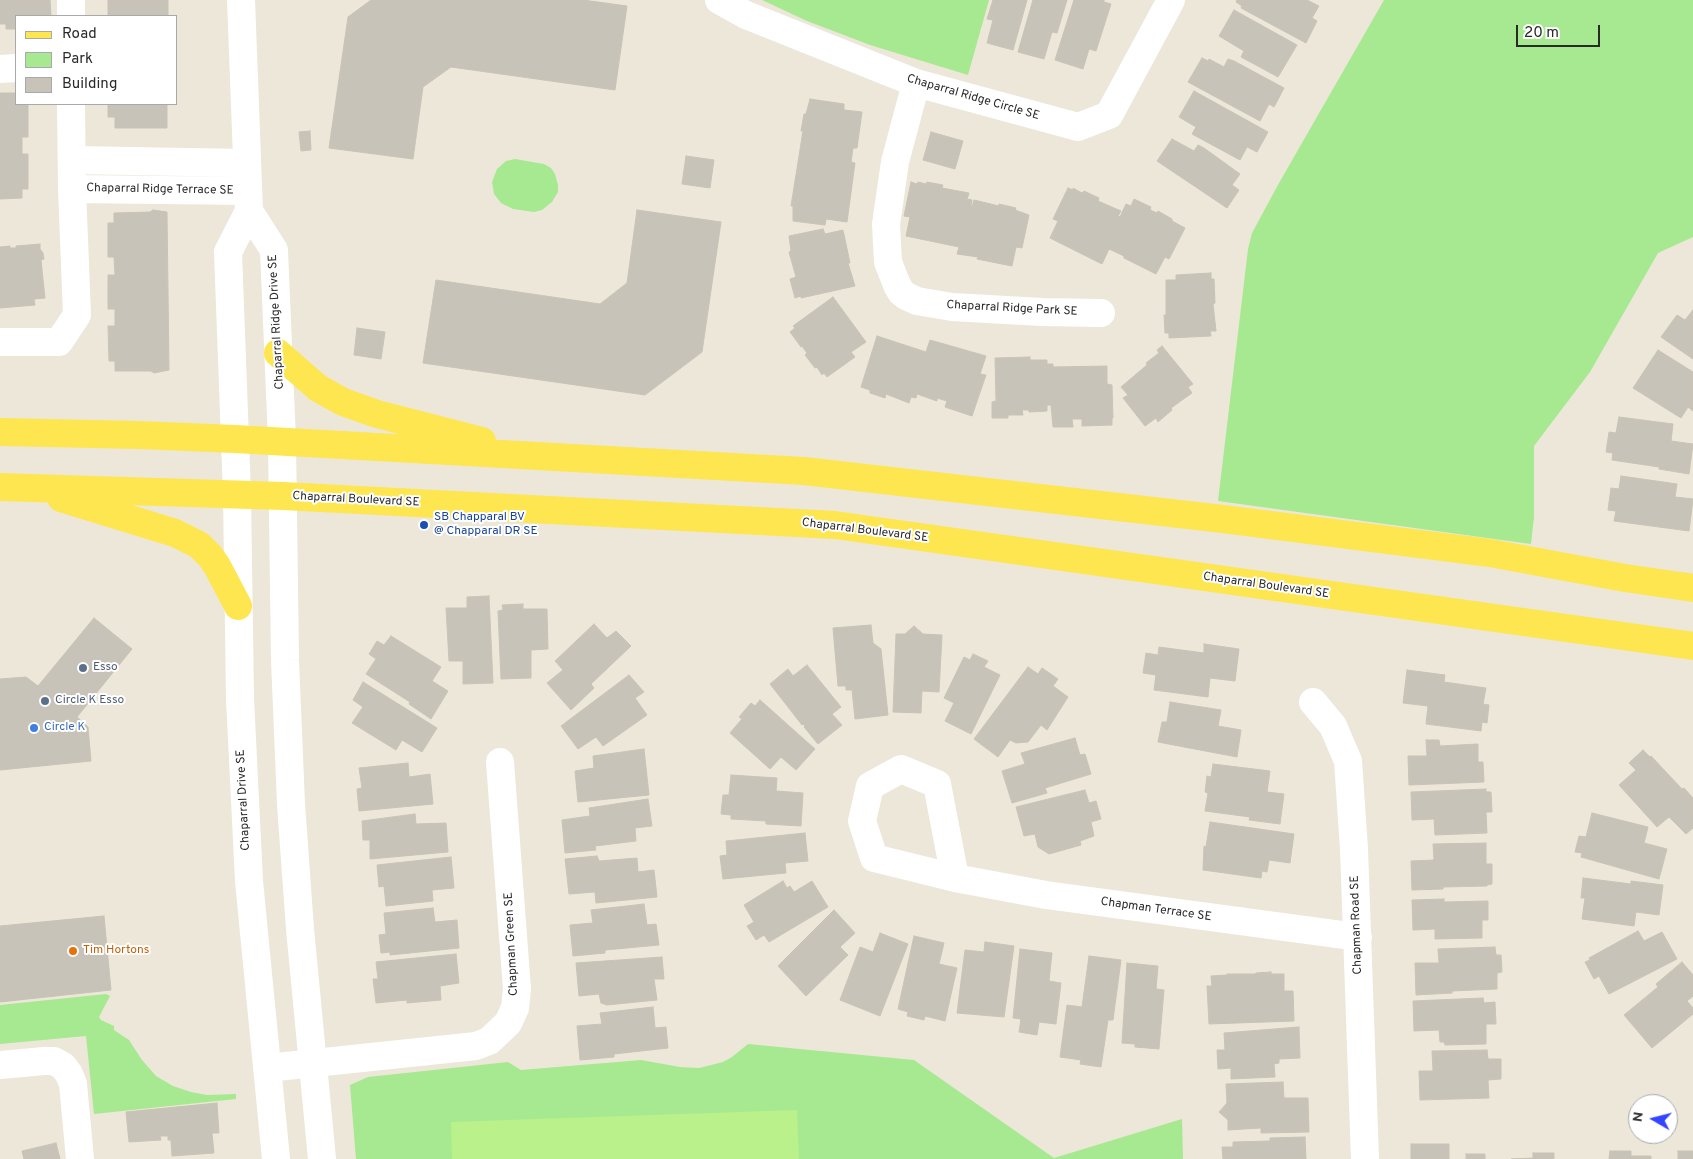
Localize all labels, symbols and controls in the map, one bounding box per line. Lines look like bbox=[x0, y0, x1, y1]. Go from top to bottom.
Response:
legend bbox=[15, 15, 178, 105]
scale bar bbox=[1518, 15, 1602, 47]
text: 20 m bbox=[1524, 24, 1559, 43]
text: Road bbox=[62, 25, 97, 44]
text: Park bbox=[62, 50, 93, 69]
street label: Chaparral Ridge Circle SE bbox=[905, 72, 1041, 124]
text: Building bbox=[62, 75, 117, 94]
street label: Chaparral Ridge Terrace SE bbox=[86, 182, 234, 198]
street label: Chaparral Ridge Drive SE bbox=[266, 254, 288, 390]
street label: Chaparral Ridge Park SE bbox=[946, 298, 1078, 320]
street label: Chaparral Boulevard SE bbox=[292, 489, 420, 511]
place label: SB Chapparal BV @ Chapparal DR SE bbox=[434, 511, 538, 539]
street label: Chaparral Boulevard SE bbox=[801, 516, 929, 546]
marker: SB Chapparal BV @ Chapparal DR SE bbox=[418, 519, 430, 531]
street label: Chaparral Boulevard SE bbox=[1202, 570, 1330, 602]
place label: Esso bbox=[93, 661, 118, 675]
marker: Esso bbox=[77, 662, 89, 674]
place label: Circle K Esso bbox=[55, 694, 124, 708]
marker: Circle K Esso bbox=[39, 695, 51, 707]
place label: Circle K bbox=[44, 721, 86, 735]
marker: Circle K bbox=[28, 722, 40, 734]
street label: Chaparral Drive SE bbox=[234, 749, 254, 851]
street label: Chapman Road SE bbox=[1348, 875, 1366, 975]
street label: Chapman Green SE bbox=[502, 892, 522, 996]
street label: Chapman Terrace SE bbox=[1100, 895, 1212, 925]
place label: Tim Hortons bbox=[83, 944, 149, 958]
marker: Tim Hortons bbox=[67, 945, 79, 957]
north arrow bbox=[1628, 1094, 1678, 1144]
text: N bbox=[1630, 1111, 1648, 1123]

